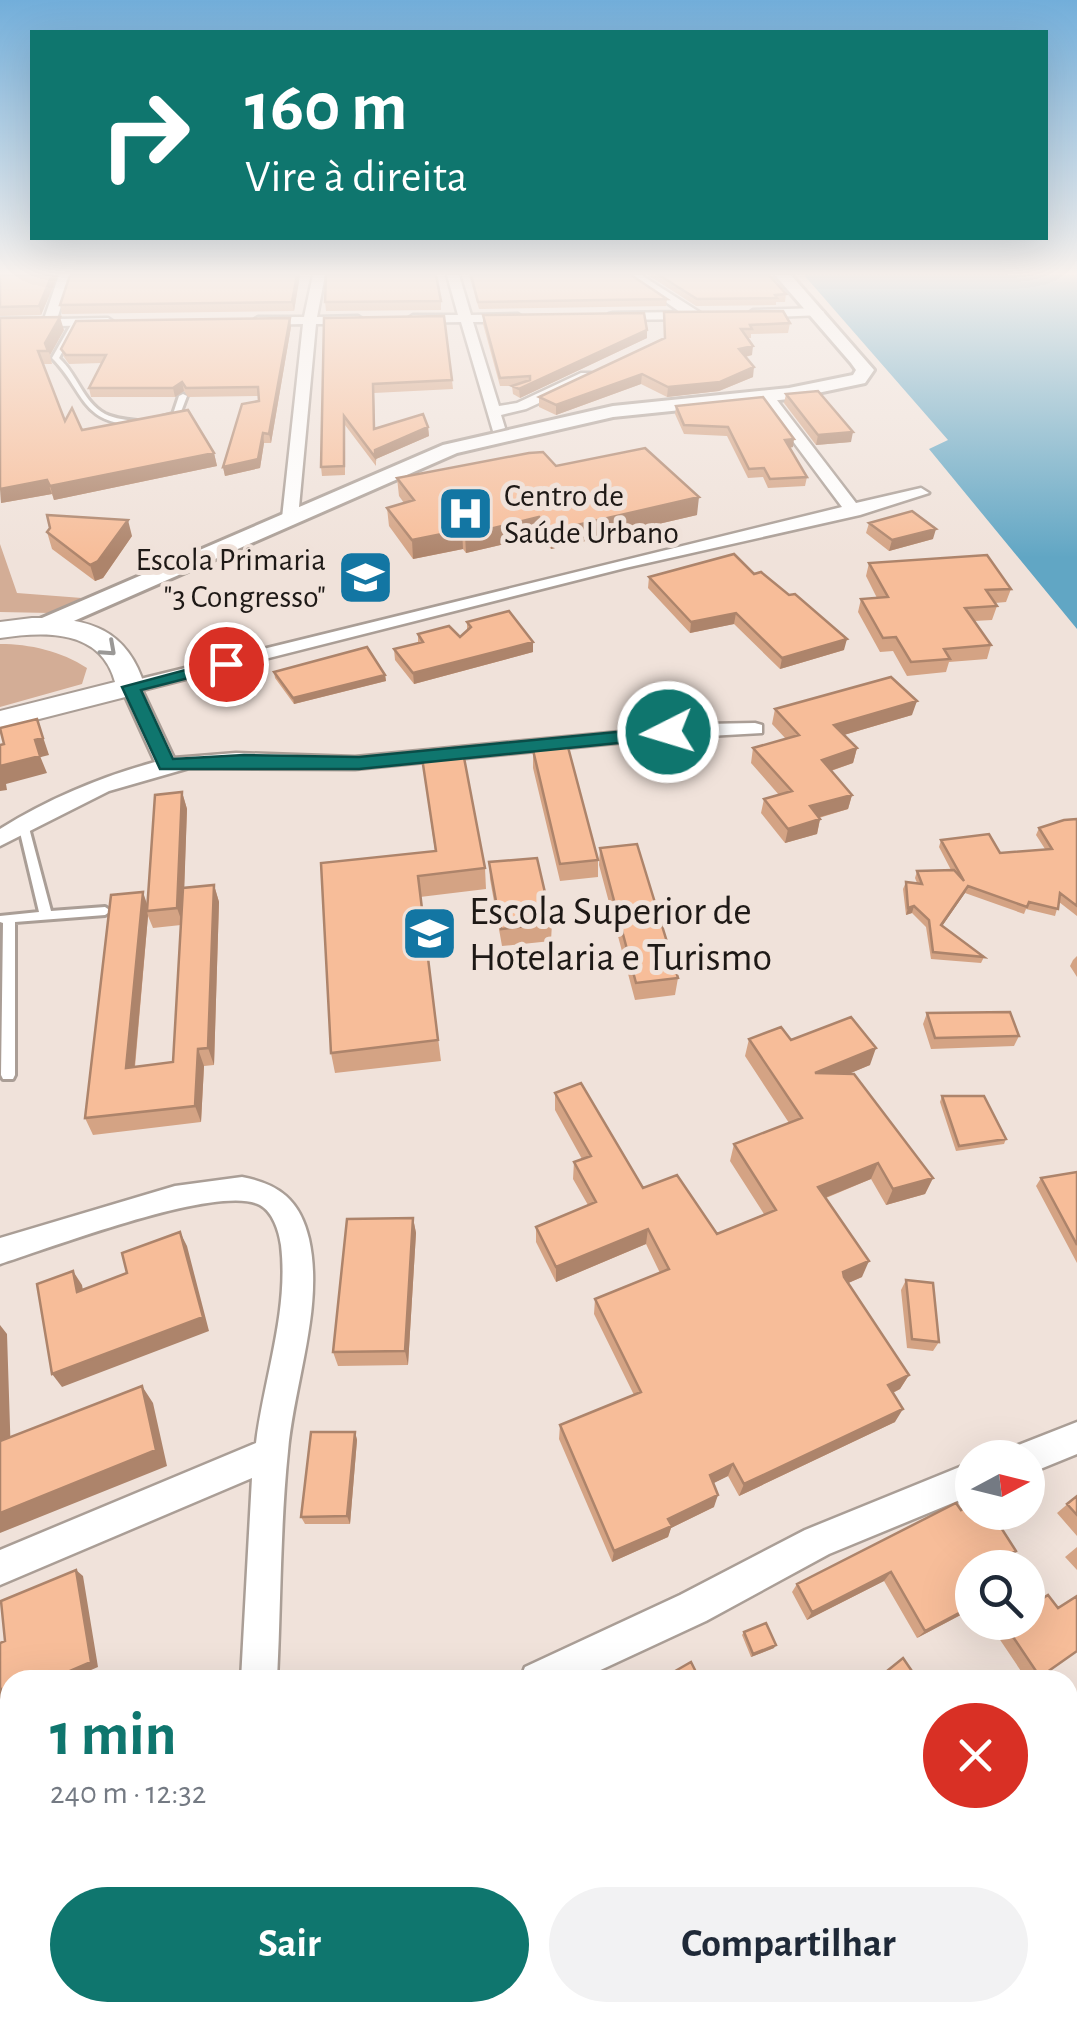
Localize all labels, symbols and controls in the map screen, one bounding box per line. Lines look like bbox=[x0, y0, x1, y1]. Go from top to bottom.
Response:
icon: right bbox=[80, 70, 210, 200]
text: 160 m bbox=[245, 73, 408, 143]
text: Vire à direita bbox=[245, 155, 468, 200]
place label: Centro de Saúde Urbano bbox=[504, 480, 679, 549]
hospital icon: Centro de Saúde Urbano bbox=[435, 483, 495, 543]
place label: Escola Primaria "3 Congresso" bbox=[136, 544, 326, 613]
school or university icon: Escola Primaria "3 Congresso" bbox=[335, 547, 395, 607]
pin bbox=[184, 622, 269, 707]
one-way arrow bbox=[97, 637, 116, 655]
icon: arrive bbox=[199, 637, 254, 692]
position arrow bbox=[616, 680, 720, 784]
place label: Escola Superior de Hotelaria e Turismo bbox=[469, 892, 772, 978]
school or university icon: Escola Superior de Hotelaria e Turismo bbox=[400, 903, 460, 963]
north arrow bbox=[955, 1440, 1045, 1530]
map controls bbox=[955, 1440, 1045, 1640]
button: search bbox=[955, 1550, 1045, 1640]
button: close bbox=[923, 1703, 1028, 1808]
text: 1 min bbox=[50, 1706, 176, 1766]
text: 240 m · 12:32 bbox=[50, 1777, 206, 1809]
button: Sair bbox=[50, 1887, 529, 2002]
button: Compartilhar bbox=[549, 1887, 1028, 2002]

